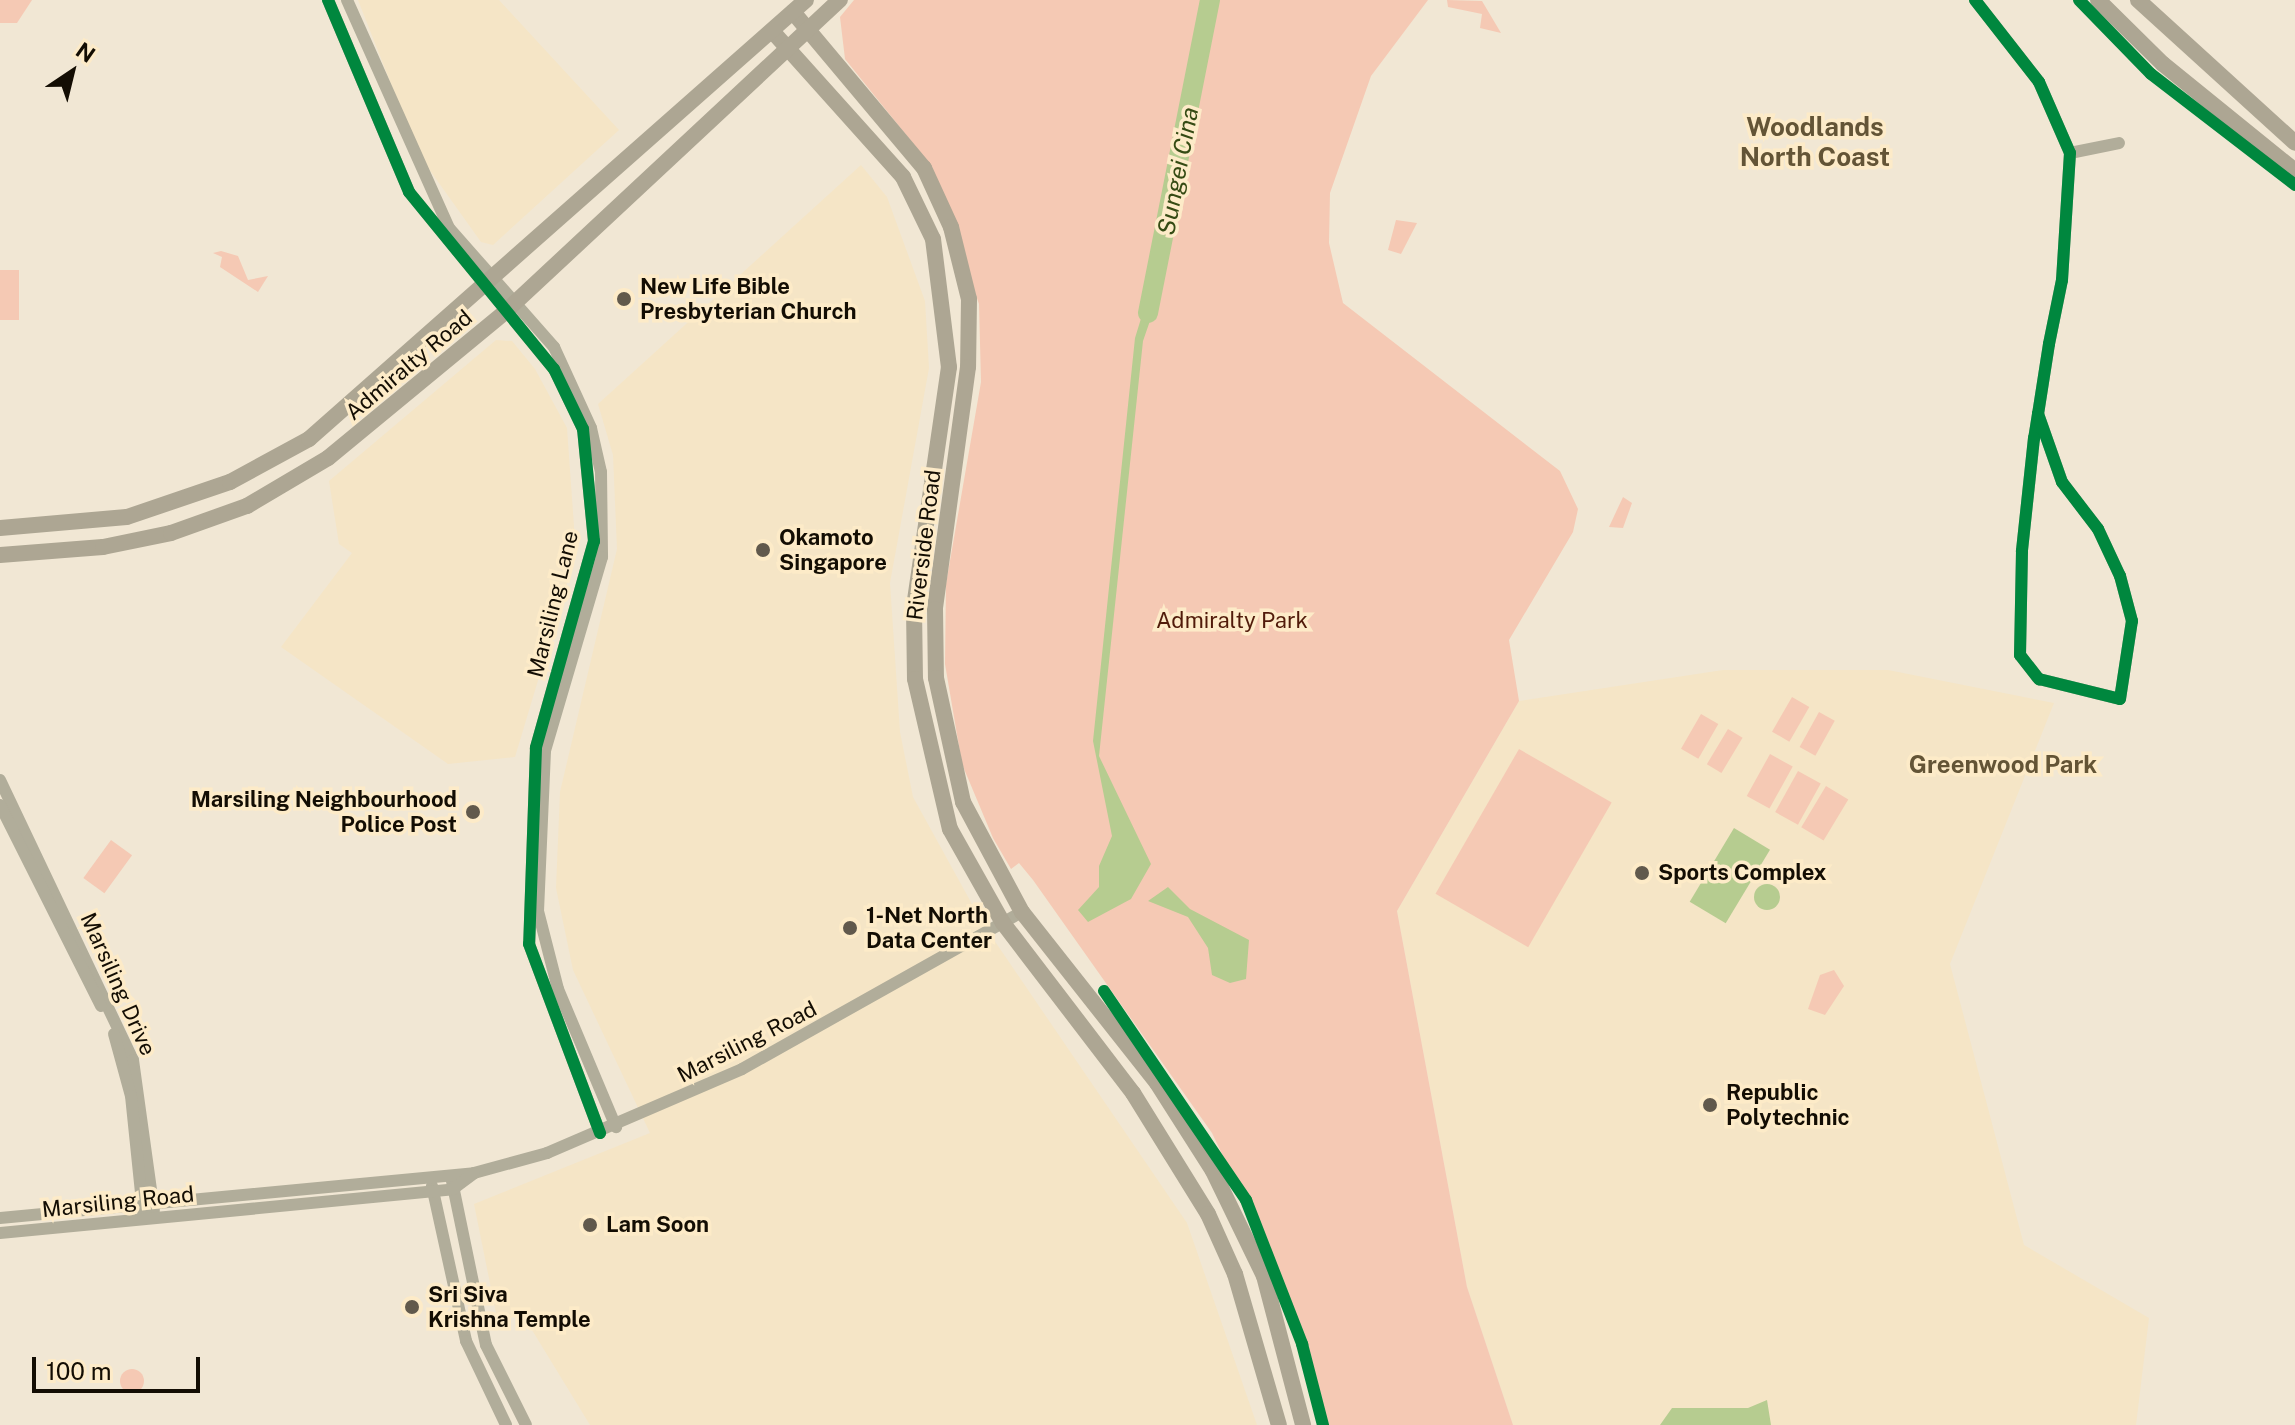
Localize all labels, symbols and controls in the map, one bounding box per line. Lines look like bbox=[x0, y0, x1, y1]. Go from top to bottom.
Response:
north arrow bbox=[32, 32, 112, 112]
text: N bbox=[71, 37, 100, 68]
water label: Sungei Cina bbox=[1152, 105, 1204, 237]
district label: Woodlands North Coast bbox=[1740, 111, 1890, 172]
place label: New Life Bible Presbyterian Church bbox=[640, 273, 856, 324]
marker: New Life Bible Presbyterian Church bbox=[615, 290, 633, 308]
street label: Admiralty Road bbox=[340, 304, 478, 426]
street label: Riverside Road bbox=[902, 468, 946, 622]
place label: Okamoto Singapore bbox=[779, 524, 887, 576]
street label: Marsiling Lane bbox=[522, 528, 584, 680]
marker: Okamoto Singapore bbox=[754, 541, 772, 559]
park label: Admiralty Park bbox=[1156, 608, 1308, 634]
district label: Greenwood Park bbox=[1909, 751, 2097, 779]
place label: Marsiling Neighbourhood Police Post bbox=[191, 786, 457, 838]
marker: Marsiling Neighbourhood Police Post bbox=[464, 803, 482, 821]
place label: Sports Complex bbox=[1658, 860, 1827, 886]
marker: Sports Complex bbox=[1633, 864, 1651, 882]
place label: 1-Net North Data Center bbox=[866, 902, 992, 954]
street label: Marsiling Drive bbox=[75, 909, 161, 1059]
marker: 1-Net North Data Center bbox=[841, 919, 859, 937]
street label: Marsiling Road bbox=[673, 996, 821, 1088]
place label: Republic Polytechnic bbox=[1726, 1079, 1850, 1130]
marker: Republic Polytechnic bbox=[1701, 1096, 1719, 1114]
street label: Marsiling Road bbox=[41, 1181, 195, 1223]
place label: Lam Soon bbox=[606, 1212, 709, 1238]
marker: Lam Soon bbox=[581, 1216, 599, 1234]
place label: Sri Siva Krishna Temple bbox=[428, 1281, 591, 1332]
marker: Sri Siva Krishna Temple bbox=[403, 1298, 421, 1316]
scale bar bbox=[36, 1341, 204, 1391]
text: 100 m bbox=[46, 1357, 112, 1385]

